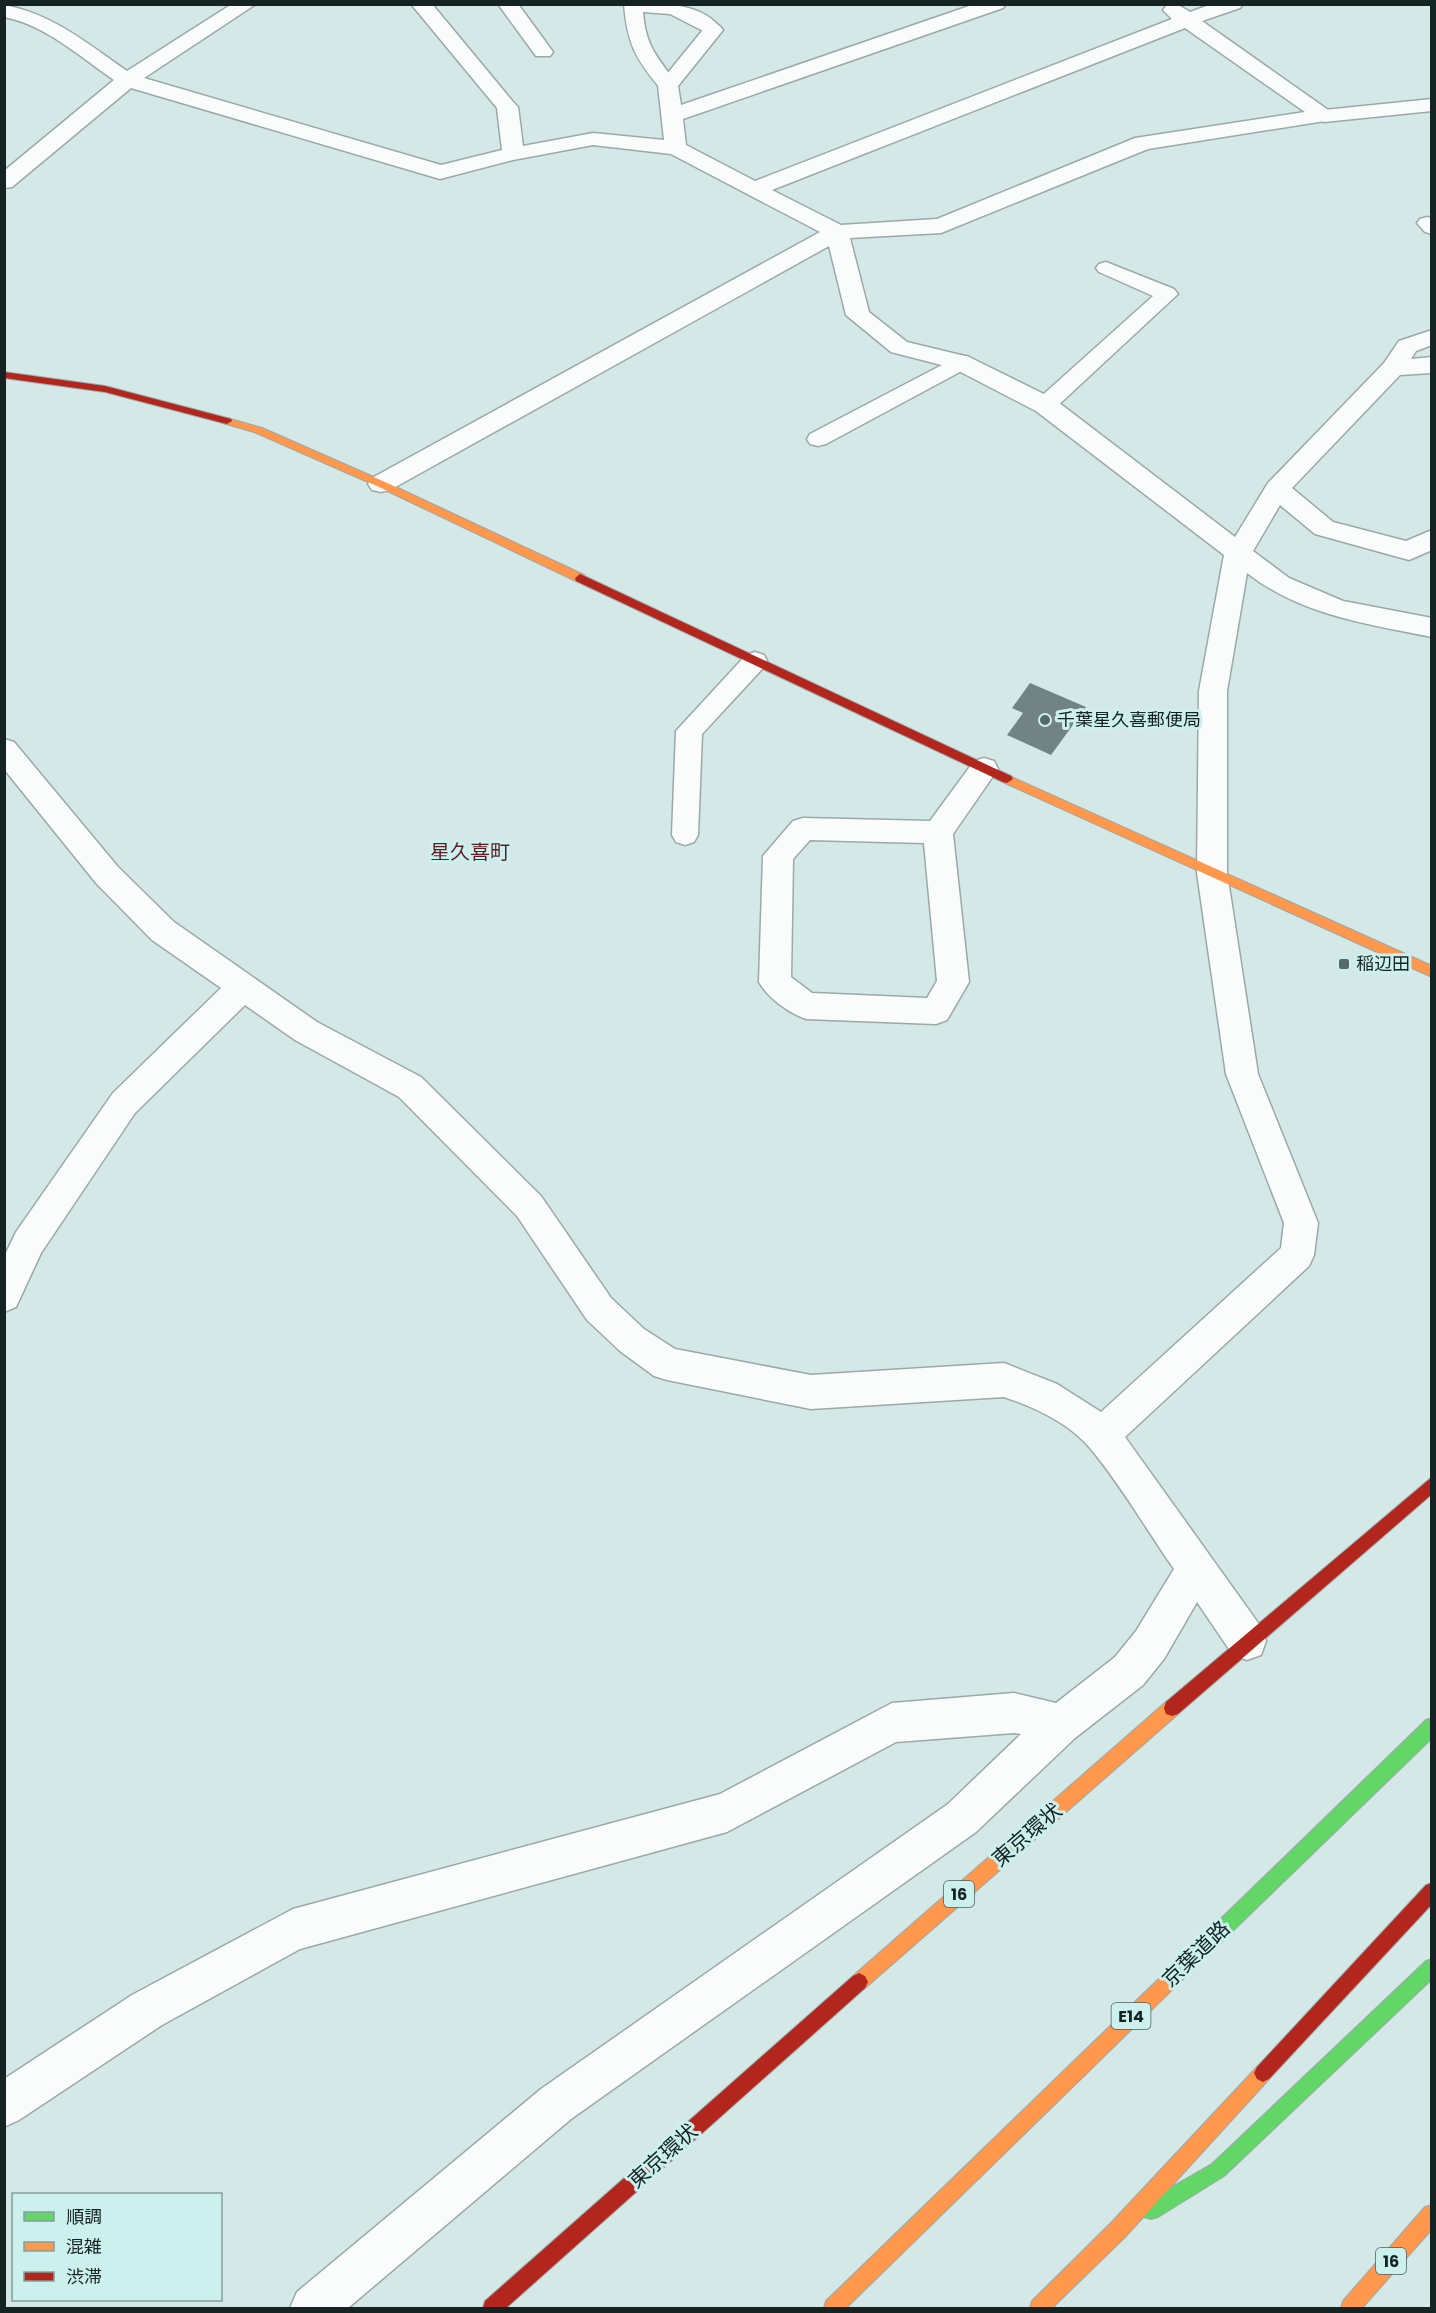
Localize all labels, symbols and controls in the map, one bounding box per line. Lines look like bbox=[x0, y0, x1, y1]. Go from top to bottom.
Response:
place label: 千葉星久喜郵便局 bbox=[1057, 707, 1201, 732]
marker: 千葉星久喜郵便局 bbox=[1038, 713, 1052, 727]
district label: 星久喜町 bbox=[430, 838, 510, 866]
place label: 稲辺田 bbox=[1356, 951, 1410, 976]
marker: 稲辺田 bbox=[1337, 957, 1351, 971]
street label: 東京環状 bbox=[985, 1796, 1068, 1873]
road number: 16 bbox=[944, 1881, 974, 1907]
street label: 京葉道路 bbox=[1155, 1914, 1236, 1993]
road number: E14 bbox=[1112, 2003, 1150, 2029]
street label: 東京環状 bbox=[622, 2117, 704, 2195]
legend bbox=[12, 2193, 222, 2301]
text: 順調 bbox=[66, 2204, 102, 2229]
text: 混雑 bbox=[66, 2234, 102, 2259]
road number: 16 bbox=[1376, 2248, 1406, 2274]
text: 渋滞 bbox=[66, 2264, 102, 2289]

